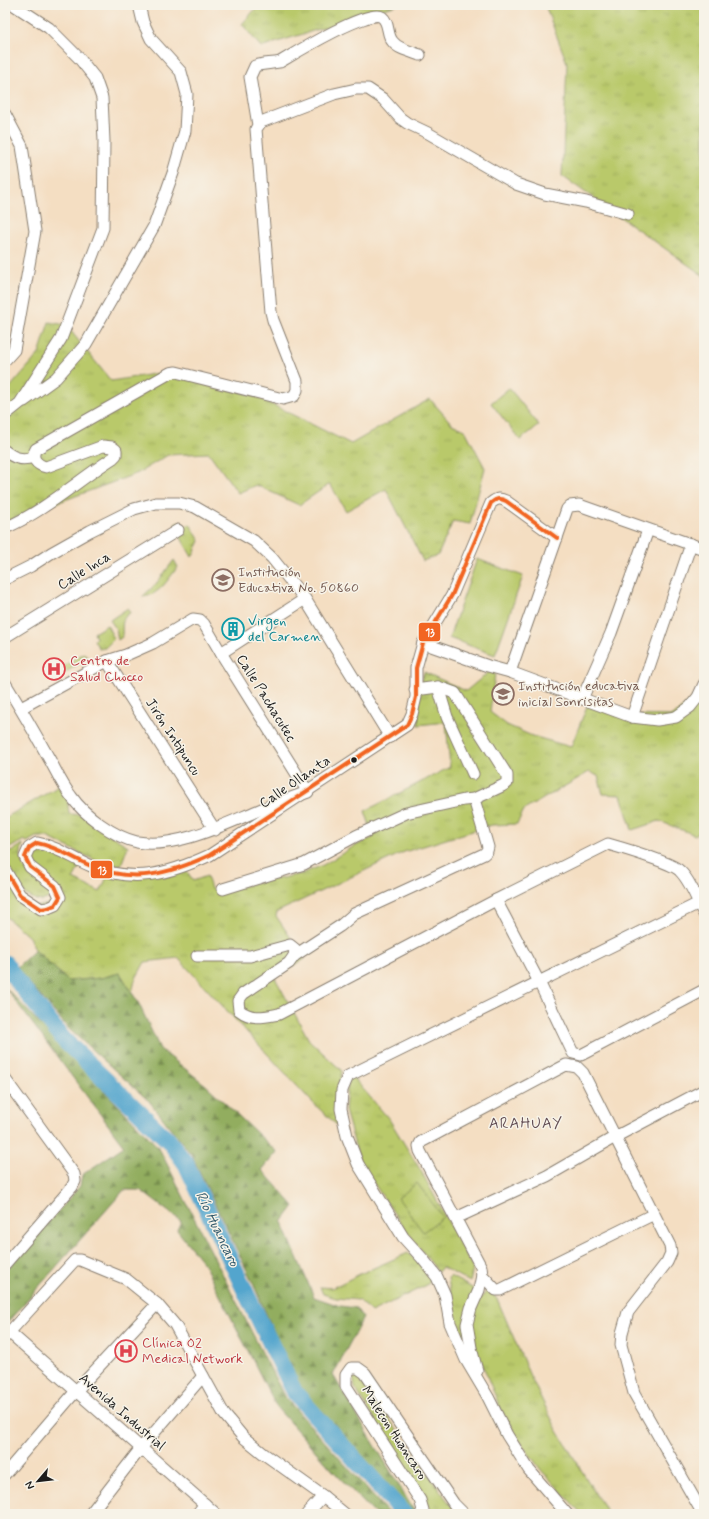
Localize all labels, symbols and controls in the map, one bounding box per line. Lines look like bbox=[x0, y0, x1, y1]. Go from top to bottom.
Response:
street label: Calle Inca bbox=[54, 548, 114, 594]
place label: Institución Educativa No. 50860 bbox=[238, 563, 359, 597]
school or university icon: Institución Educativa No. 50860 bbox=[210, 567, 236, 593]
place label: Virgen del Carmen bbox=[248, 612, 321, 646]
building icon: Virgen del Carmen bbox=[220, 616, 246, 642]
line badge: 13 bbox=[418, 622, 441, 642]
text: 13 bbox=[425, 626, 435, 640]
street label: Calle Pachacutec bbox=[232, 651, 300, 745]
place label: Centro de Salud Chocco bbox=[70, 652, 143, 686]
hospital icon: Centro de Salud Chocco bbox=[41, 656, 67, 682]
place label: Institución educativa inicial Sonrisitas bbox=[518, 677, 640, 711]
school or university icon: Institución educativa inicial Sonrisitas bbox=[490, 681, 516, 707]
street label: Jirón Intipuncu bbox=[141, 695, 205, 779]
street label: Calle Ollanta bbox=[256, 752, 334, 812]
unlabelled marker bbox=[349, 755, 359, 765]
line badge: 13 bbox=[90, 860, 113, 879]
text: 13 bbox=[97, 864, 107, 878]
district label: ARAHUAY bbox=[489, 1114, 563, 1134]
water label: Río Huancaro bbox=[190, 1188, 244, 1271]
place label: Clínica O2 Medical Network bbox=[142, 1334, 243, 1368]
hospital icon: Clínica O2 Medical Network bbox=[113, 1338, 139, 1364]
street label: Avenida Industrial bbox=[75, 1369, 169, 1455]
street label: Malecon Huancaro bbox=[357, 1383, 431, 1483]
north arrow bbox=[18, 1461, 58, 1501]
text: N bbox=[22, 1479, 38, 1492]

